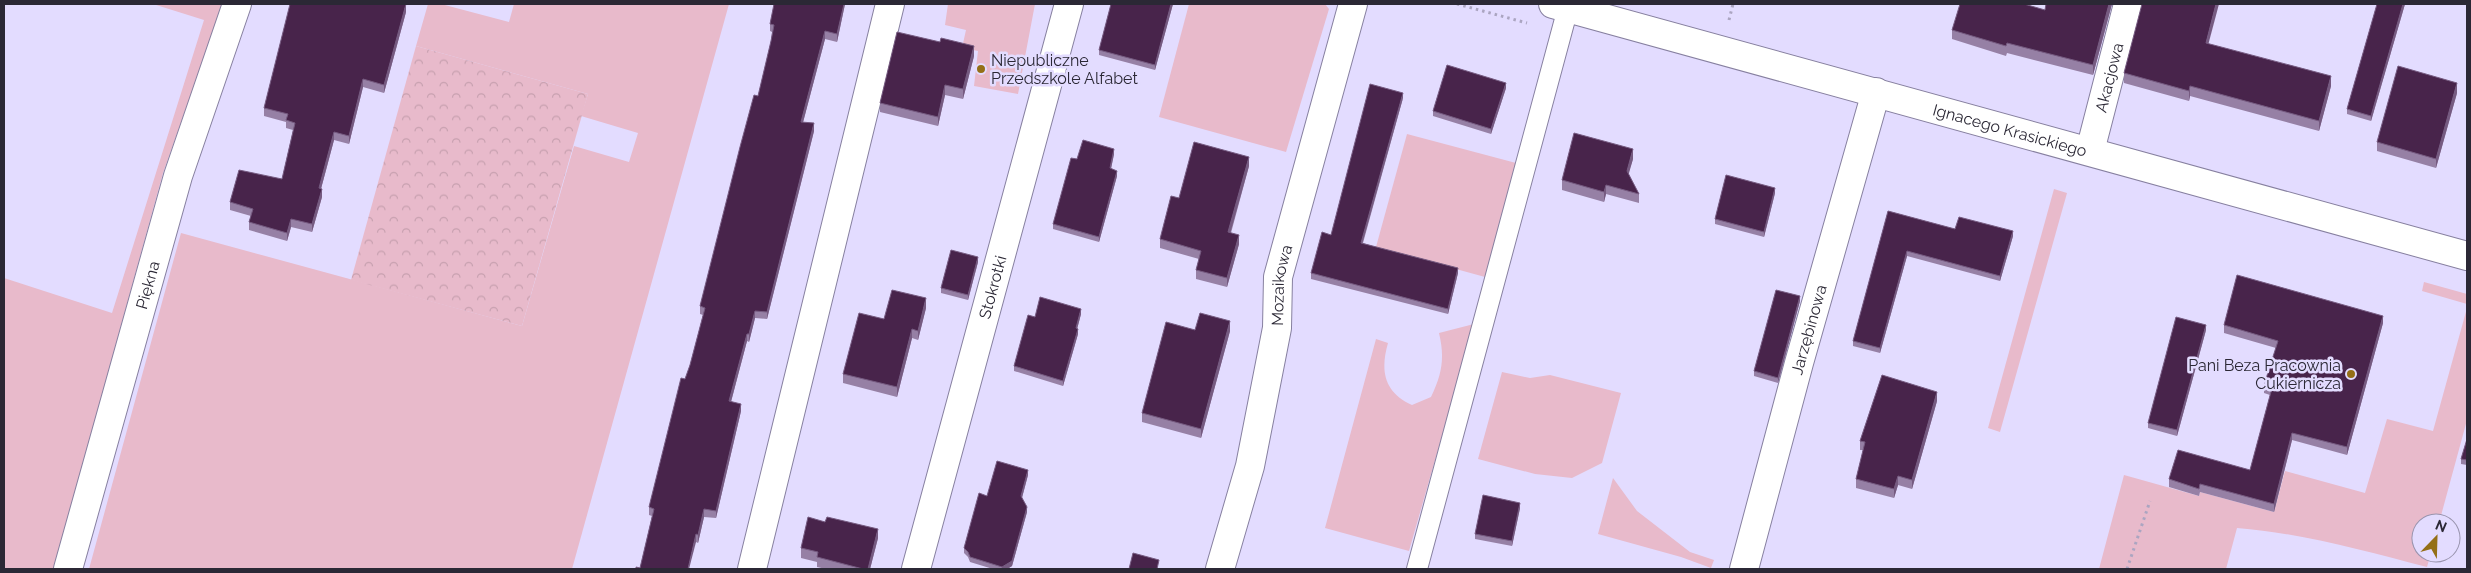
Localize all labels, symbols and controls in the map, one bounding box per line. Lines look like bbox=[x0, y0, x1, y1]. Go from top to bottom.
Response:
street label: Akacjowa bbox=[2091, 41, 2127, 114]
place label: Niepubliczne Przedszkole Alfabet bbox=[991, 51, 1138, 88]
marker: Niepubliczne Przedszkole Alfabet bbox=[975, 63, 987, 75]
street label: Ignacego Krasickiego bbox=[1931, 100, 2089, 160]
street label: Mozaikowa bbox=[1268, 242, 1296, 326]
street label: Stokrotki bbox=[975, 253, 1010, 321]
street label: Piękna bbox=[132, 259, 163, 311]
street label: Jarzębinowa bbox=[1787, 282, 1830, 377]
place label: Pani Beza Pracownia Cukiernicza bbox=[2188, 356, 2341, 393]
marker: Pani Beza Pracownia Cukiernicza bbox=[2345, 368, 2357, 380]
north arrow bbox=[2411, 513, 2461, 563]
text: N bbox=[2433, 517, 2449, 535]

